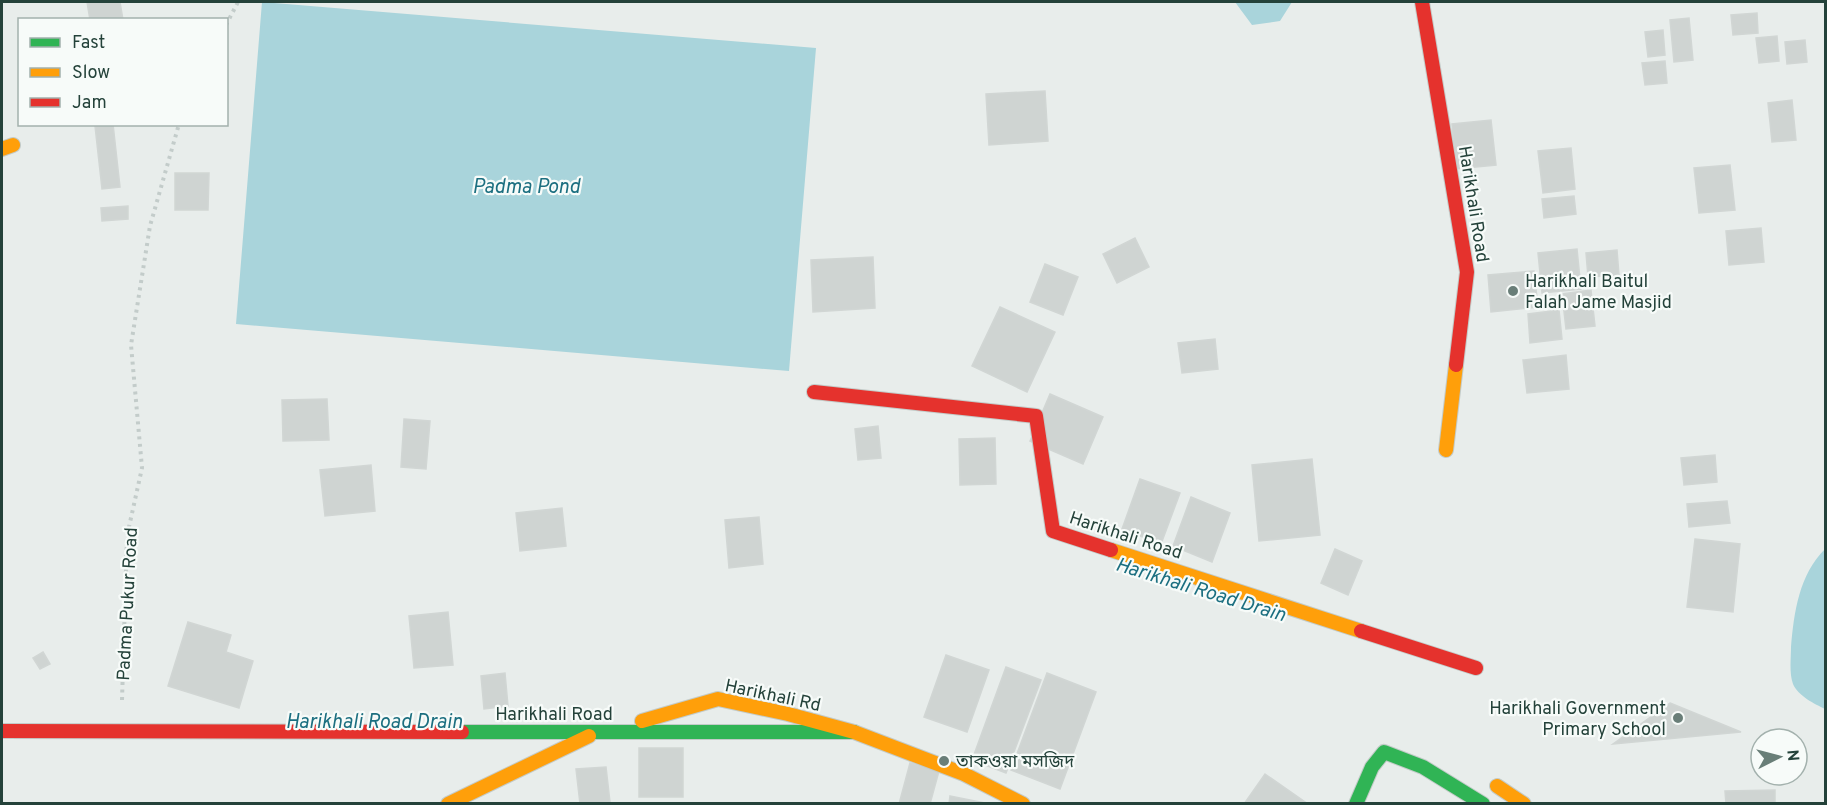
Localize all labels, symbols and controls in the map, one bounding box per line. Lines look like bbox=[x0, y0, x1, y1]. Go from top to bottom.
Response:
legend bbox=[18, 18, 228, 126]
text: Fast bbox=[72, 32, 105, 55]
text: Slow bbox=[72, 62, 110, 85]
text: Jam bbox=[72, 92, 107, 115]
street label: Harikhali Road bbox=[1452, 144, 1493, 264]
water label: Padma Pond bbox=[472, 175, 581, 201]
place label: Harikhali Baitul Falah Jame Masjid bbox=[1525, 271, 1672, 315]
marker: Harikhali Baitul Falah Jame Masjid bbox=[1506, 284, 1520, 298]
street label: Harikhali Road bbox=[1066, 507, 1185, 566]
street label: Padma Pukur Road bbox=[113, 527, 144, 681]
water label: Harikhali Road Drain bbox=[1112, 553, 1289, 629]
street label: Harikhali Rd bbox=[723, 675, 823, 718]
place label: Harikhali Government Primary School bbox=[1489, 698, 1666, 742]
street label: Harikhali Road bbox=[495, 704, 613, 727]
water label: Harikhali Road Drain bbox=[286, 710, 463, 736]
marker: Harikhali Government Primary School bbox=[1671, 711, 1685, 725]
north arrow bbox=[1749, 727, 1809, 787]
text: N bbox=[1781, 749, 1802, 762]
place label: তাকওয়া মসজিদ bbox=[955, 751, 1075, 774]
marker: তাকওয়া মসজিদ bbox=[937, 754, 951, 768]

